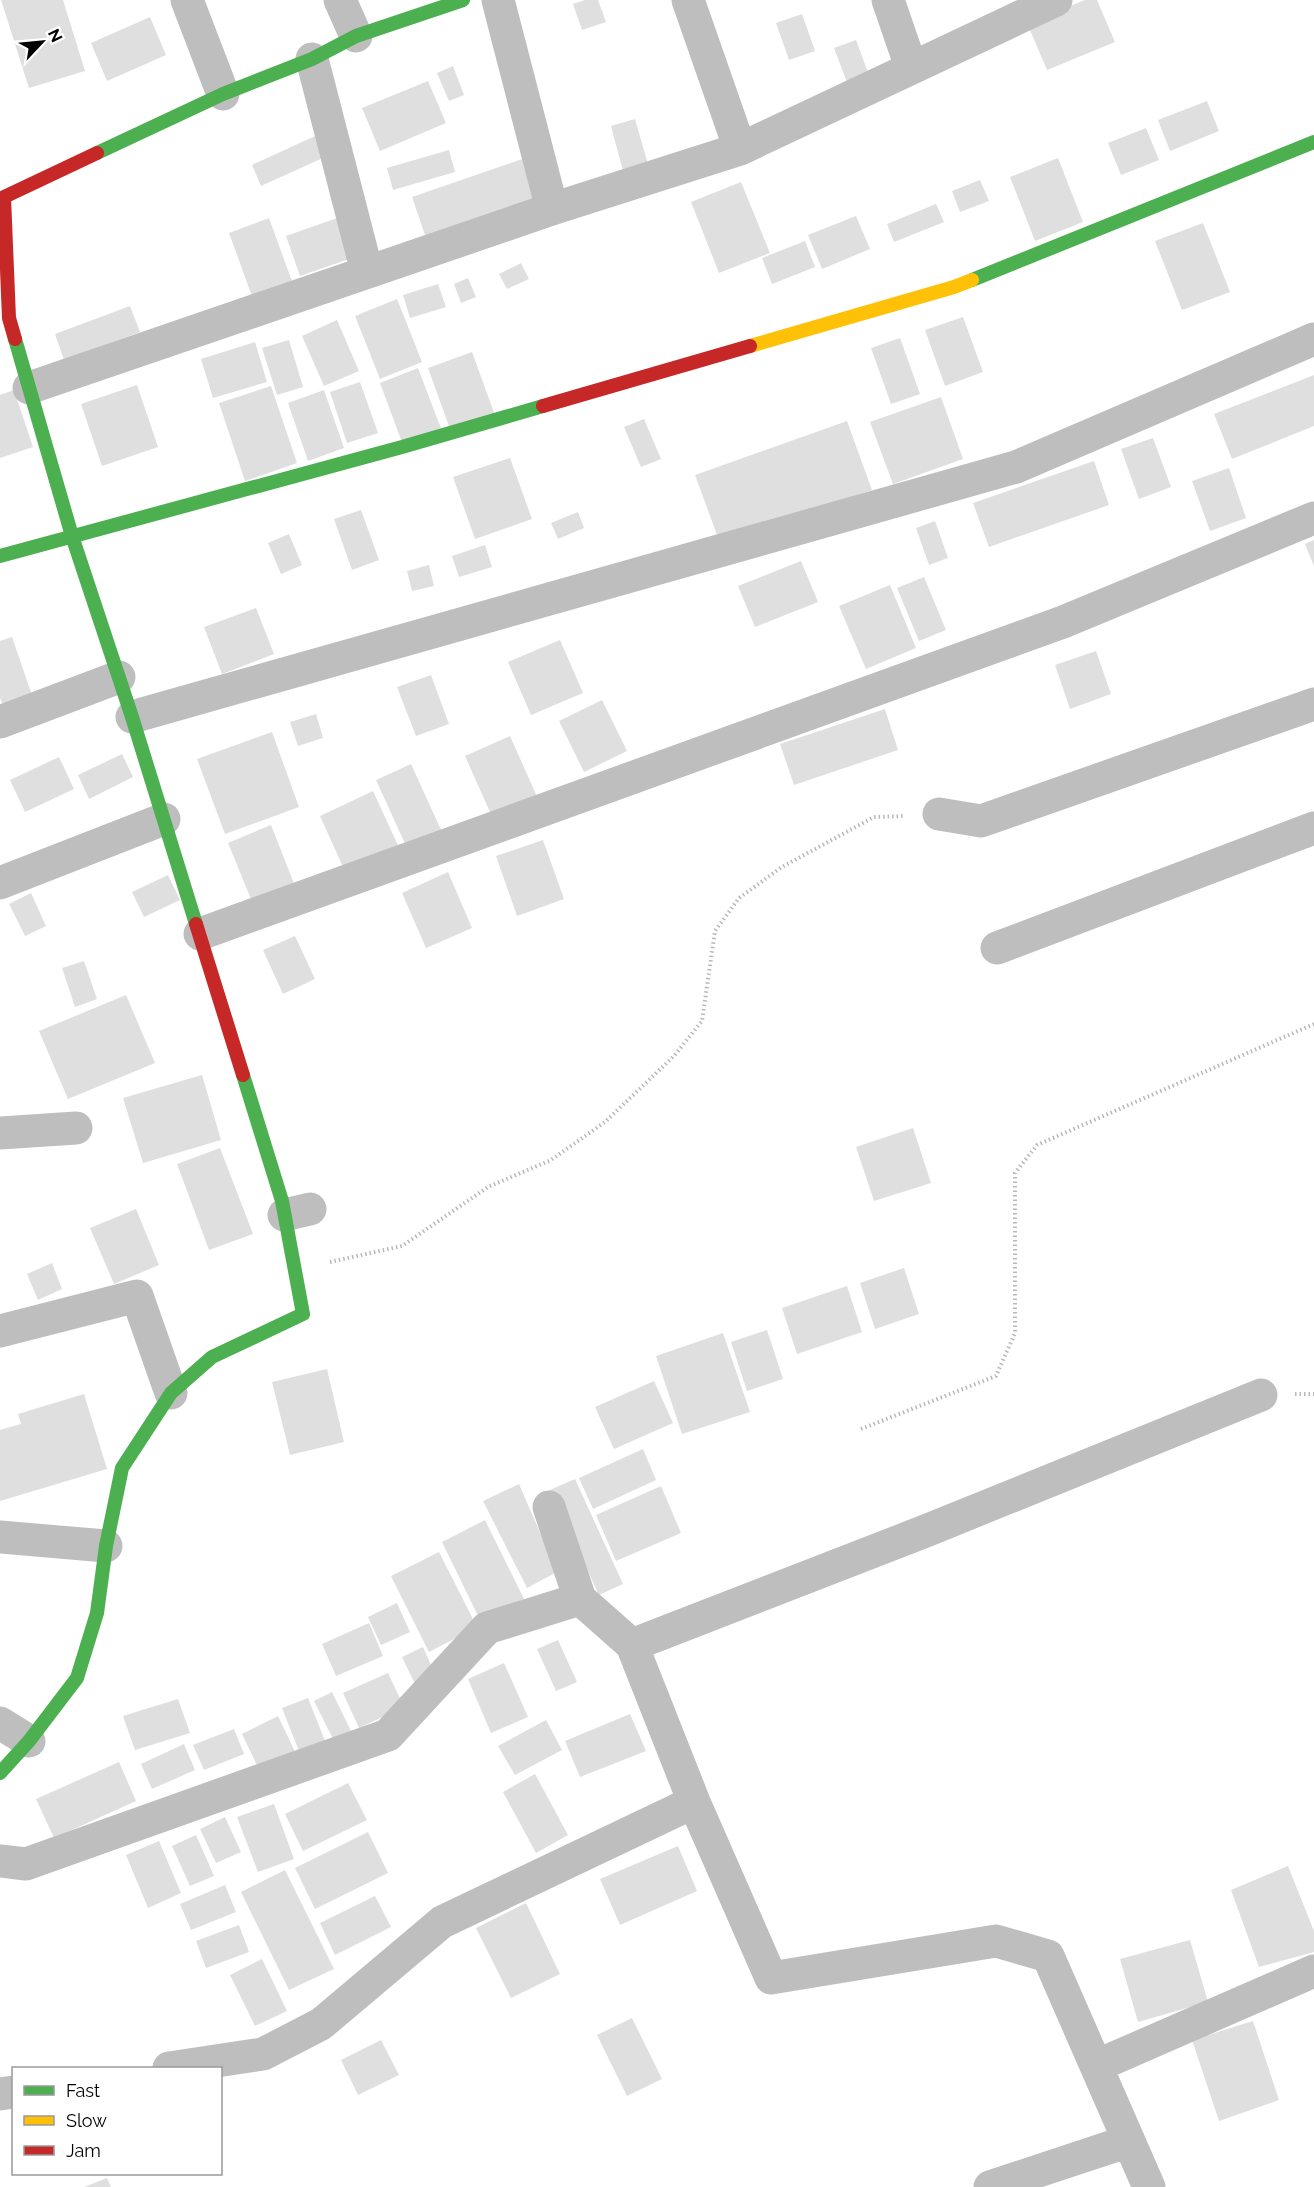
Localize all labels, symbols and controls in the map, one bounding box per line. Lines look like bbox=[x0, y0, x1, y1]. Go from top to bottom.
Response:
north arrow bbox=[12, 12, 72, 72]
text: N bbox=[44, 26, 66, 45]
legend bbox=[12, 2067, 222, 2175]
text: Fast bbox=[66, 2080, 100, 2101]
text: Slow bbox=[66, 2110, 107, 2131]
text: Jam bbox=[66, 2140, 101, 2161]

